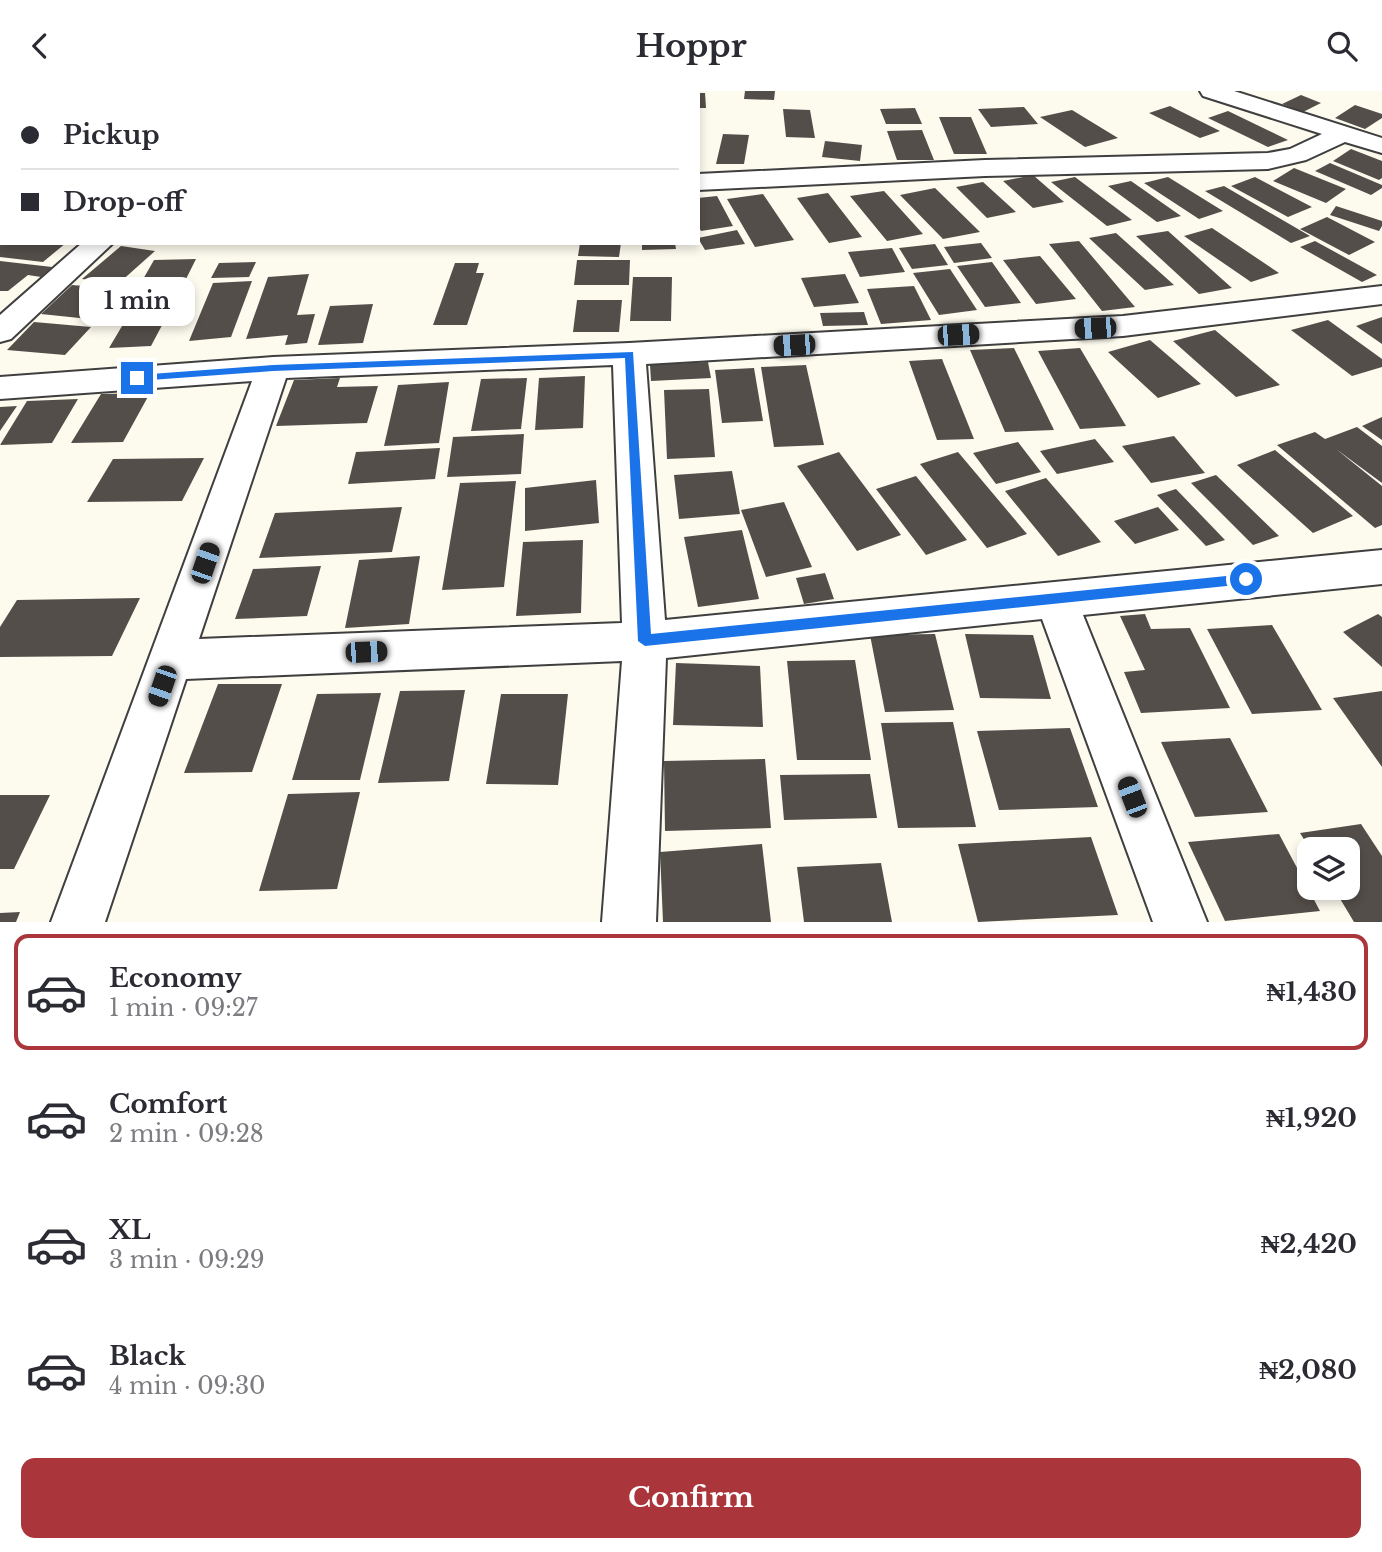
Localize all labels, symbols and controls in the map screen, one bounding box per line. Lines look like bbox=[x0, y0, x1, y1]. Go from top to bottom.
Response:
text: Hoppr bbox=[635, 26, 747, 66]
icon: back bbox=[21, 27, 59, 65]
icon: search bbox=[1323, 27, 1361, 65]
text: Pickup bbox=[63, 119, 160, 151]
text: Drop-off bbox=[63, 186, 184, 218]
callout: 1 min bbox=[79, 277, 195, 325]
text: 1 min bbox=[104, 287, 170, 315]
car bbox=[1074, 316, 1117, 340]
car bbox=[937, 323, 980, 347]
car bbox=[773, 333, 816, 357]
route end bbox=[121, 362, 153, 394]
car bbox=[189, 540, 222, 586]
route start bbox=[1230, 563, 1262, 595]
car bbox=[345, 641, 388, 663]
car bbox=[146, 663, 179, 709]
car bbox=[1115, 774, 1150, 820]
map controls bbox=[1297, 837, 1360, 900]
button: layers bbox=[1297, 837, 1360, 900]
icon: car bbox=[25, 961, 88, 1024]
text: Economy bbox=[109, 962, 242, 994]
text: ₦1,430 bbox=[1267, 976, 1357, 1008]
text: 1 min · 09:27 bbox=[109, 994, 257, 1022]
icon: car bbox=[25, 1087, 88, 1150]
text: Comfort bbox=[109, 1088, 227, 1120]
text: ₦1,920 bbox=[1266, 1102, 1357, 1134]
text: 2 min · 09:28 bbox=[109, 1120, 264, 1148]
icon: car bbox=[25, 1213, 88, 1276]
text: XL bbox=[109, 1214, 151, 1246]
text: ₦2,420 bbox=[1261, 1228, 1357, 1260]
text: 3 min · 09:29 bbox=[109, 1246, 265, 1274]
icon: car bbox=[25, 1339, 88, 1402]
text: Black bbox=[109, 1340, 186, 1372]
text: ₦2,080 bbox=[1259, 1354, 1357, 1386]
text: 4 min · 09:30 bbox=[109, 1372, 266, 1400]
button: Confirm bbox=[21, 1458, 1361, 1538]

